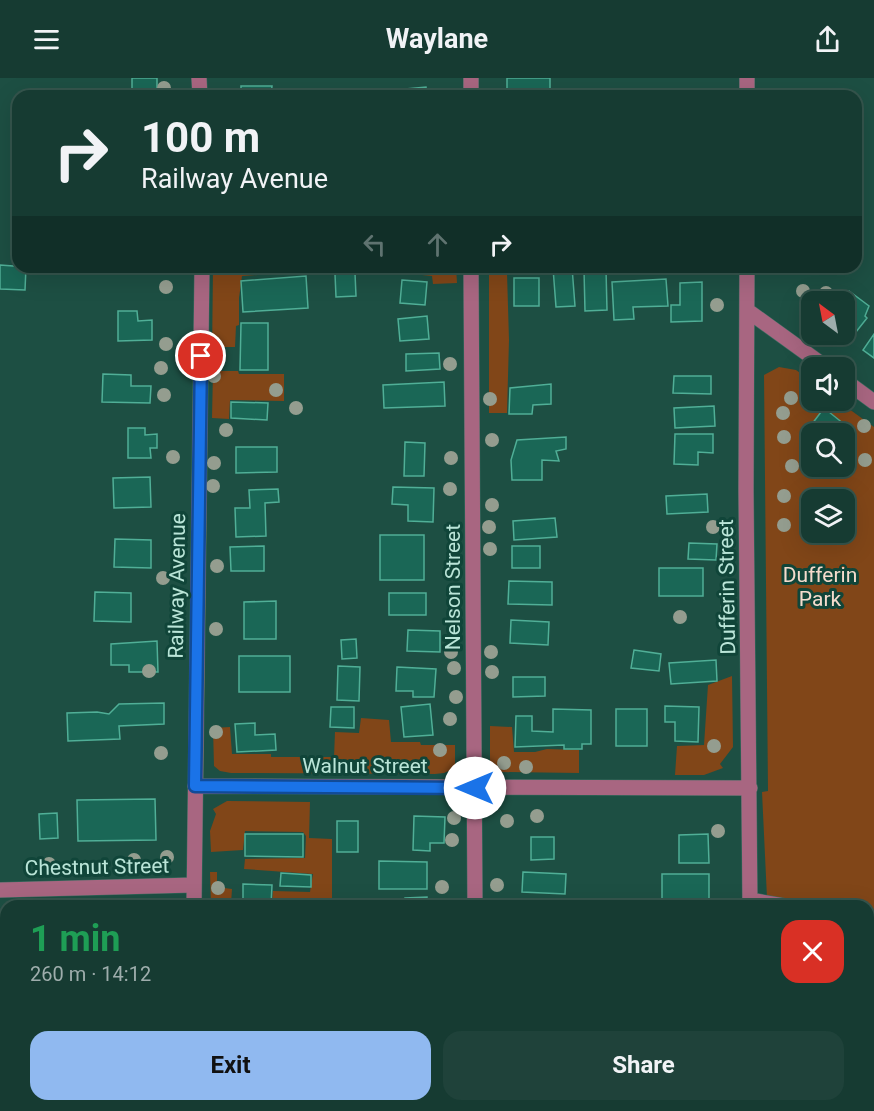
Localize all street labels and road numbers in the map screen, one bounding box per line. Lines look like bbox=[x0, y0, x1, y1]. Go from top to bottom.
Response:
street label: Railway Avenue bbox=[164, 513, 190, 659]
street label: Dufferin Street bbox=[714, 519, 740, 655]
street label: Nelson Street bbox=[441, 524, 465, 650]
street label: Walnut Street bbox=[302, 754, 428, 778]
street label: Chestnut Street bbox=[24, 854, 170, 880]

